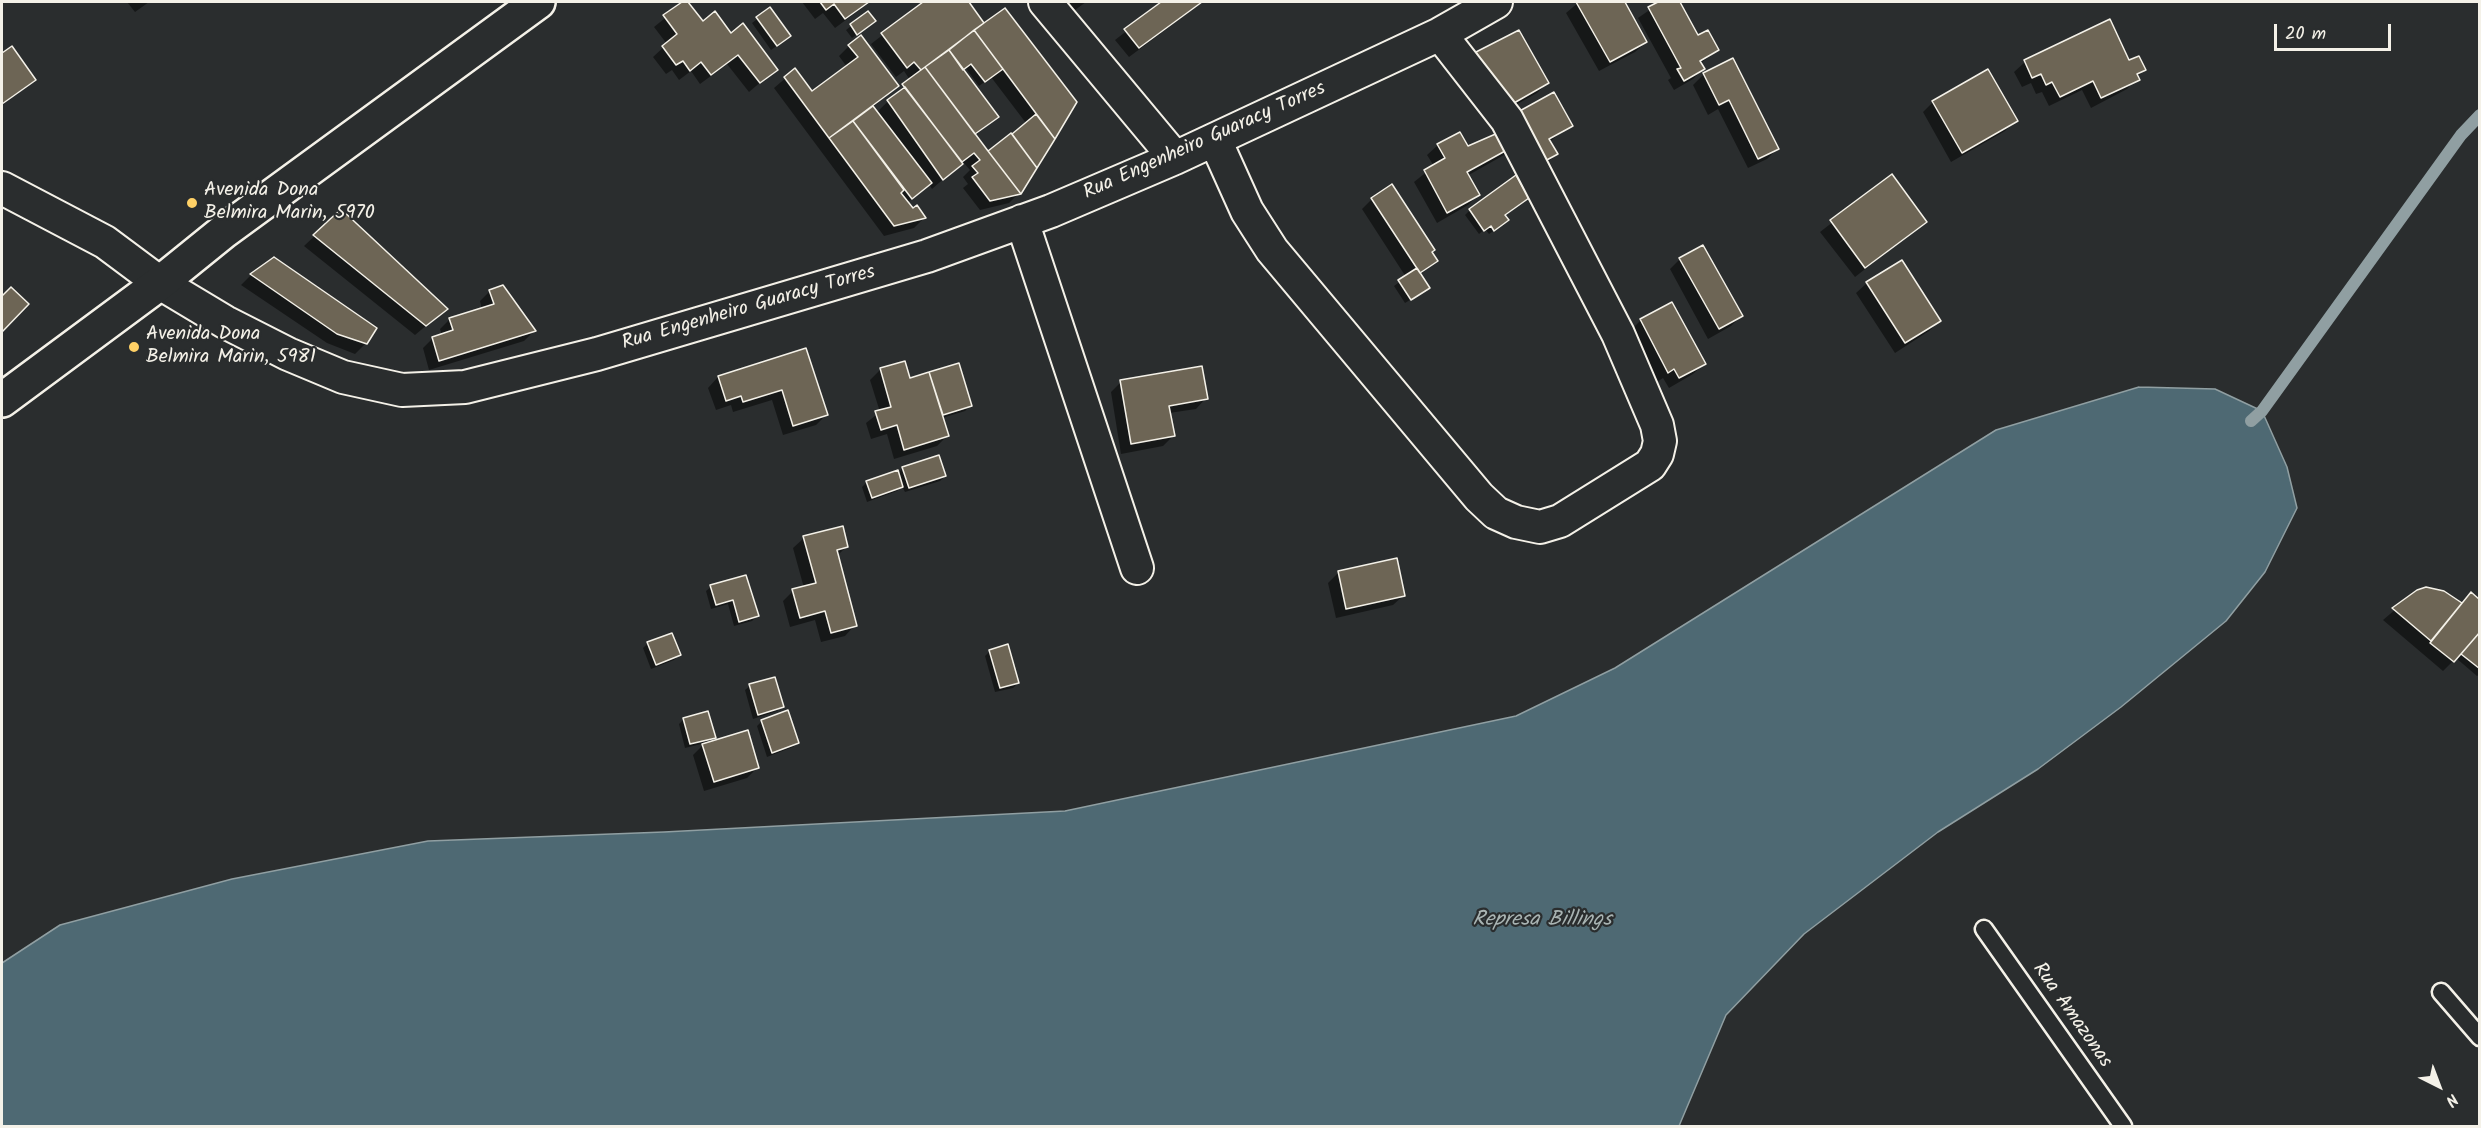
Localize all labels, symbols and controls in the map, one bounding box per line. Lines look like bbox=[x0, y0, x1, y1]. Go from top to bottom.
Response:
scale bar bbox=[2277, 12, 2394, 50]
text: 20 m bbox=[2285, 20, 2326, 49]
street label: Rua Engenheiro Guaracy Torres bbox=[1080, 78, 1330, 206]
place label: Avenida Dona Belmira Marin, 5970 bbox=[204, 180, 375, 227]
marker: Avenida Dona Belmira Marin, 5970 bbox=[185, 196, 199, 210]
street label: Rua Engenheiro Guaracy Torres bbox=[620, 261, 878, 357]
place label: Avenida Dona Belmira Marin, 5981 bbox=[146, 324, 316, 371]
marker: Avenida Dona Belmira Marin, 5981 bbox=[127, 340, 141, 354]
water label: Represa Billings bbox=[1472, 908, 1612, 934]
street label: Rua Amazonas bbox=[2026, 959, 2116, 1073]
north arrow bbox=[2409, 1056, 2469, 1116]
text: N bbox=[2439, 1087, 2464, 1112]

